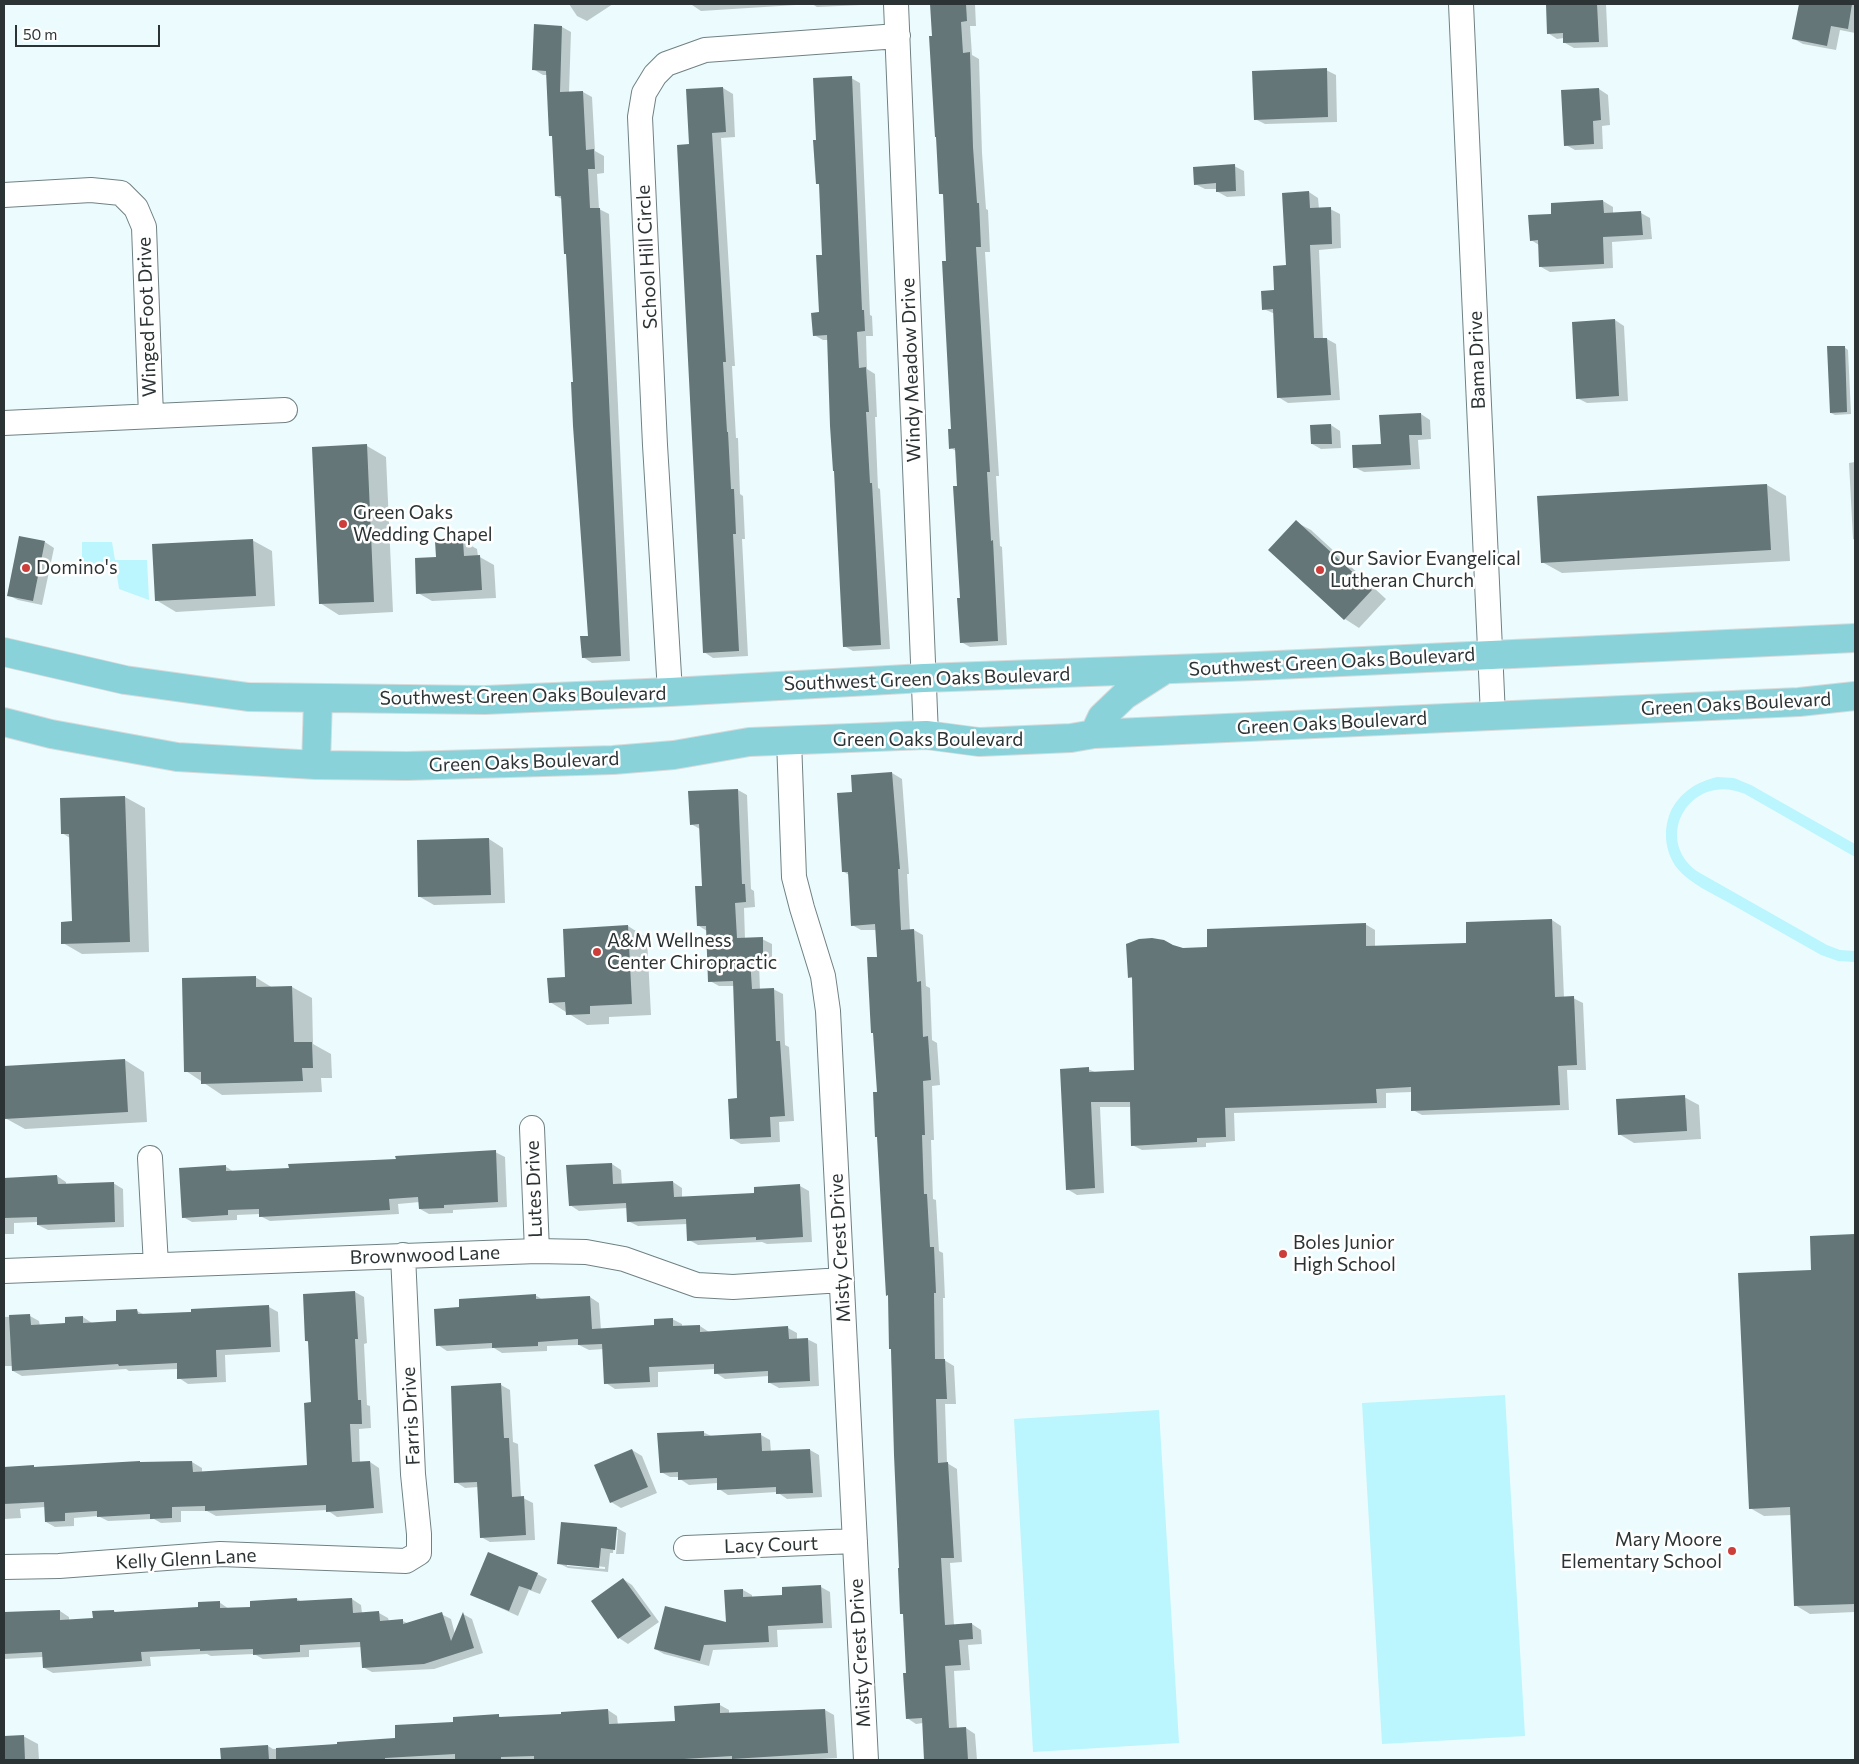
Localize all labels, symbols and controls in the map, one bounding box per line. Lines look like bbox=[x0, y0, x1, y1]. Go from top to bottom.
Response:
scale bar bbox=[18, 15, 162, 47]
text: 50 m bbox=[23, 25, 57, 43]
street label: School Hill Circle bbox=[632, 184, 662, 330]
street label: Winged Foot Drive bbox=[133, 237, 161, 397]
street label: Windy Meadow Drive bbox=[896, 277, 926, 463]
street label: Bama Drive bbox=[1464, 311, 1490, 409]
place label: Green Oaks Wedding Chapel bbox=[353, 502, 493, 546]
marker: Green Oaks Wedding Chapel bbox=[337, 518, 349, 530]
place label: Our Savior Evangelical Lutheran Church bbox=[1330, 548, 1521, 592]
place label: Domino's bbox=[36, 557, 118, 579]
marker: Domino's bbox=[20, 562, 32, 574]
marker: Our Savior Evangelical Lutheran Church bbox=[1314, 564, 1326, 576]
street label: Southwest Green Oaks Boulevard bbox=[1188, 643, 1476, 681]
street label: Southwest Green Oaks Boulevard bbox=[783, 663, 1071, 695]
street label: Southwest Green Oaks Boulevard bbox=[379, 682, 667, 710]
street label: Green Oaks Boulevard bbox=[1640, 688, 1832, 720]
street label: Green Oaks Boulevard bbox=[1236, 707, 1428, 739]
street label: Green Oaks Boulevard bbox=[833, 729, 1023, 751]
street label: Green Oaks Boulevard bbox=[428, 747, 620, 777]
place label: A&M Wellness Center Chiropractic bbox=[607, 930, 777, 974]
marker: A&M Wellness Center Chiropractic bbox=[591, 946, 603, 958]
street label: Lutes Drive bbox=[521, 1140, 547, 1238]
street label: Misty Crest Drive bbox=[825, 1173, 855, 1323]
place label: Boles Junior High School bbox=[1293, 1232, 1396, 1276]
street label: Brownwood Lane bbox=[349, 1241, 501, 1269]
marker: Boles Junior High School bbox=[1277, 1248, 1289, 1260]
street label: Farris Drive bbox=[397, 1366, 425, 1466]
place label: Mary Moore Elementary School bbox=[1561, 1529, 1722, 1573]
street label: Lacy Court bbox=[724, 1532, 818, 1558]
street label: Kelly Glenn Lane bbox=[115, 1544, 257, 1574]
marker: Mary Moore Elementary School bbox=[1726, 1545, 1738, 1557]
street label: Misty Crest Drive bbox=[845, 1578, 875, 1728]

